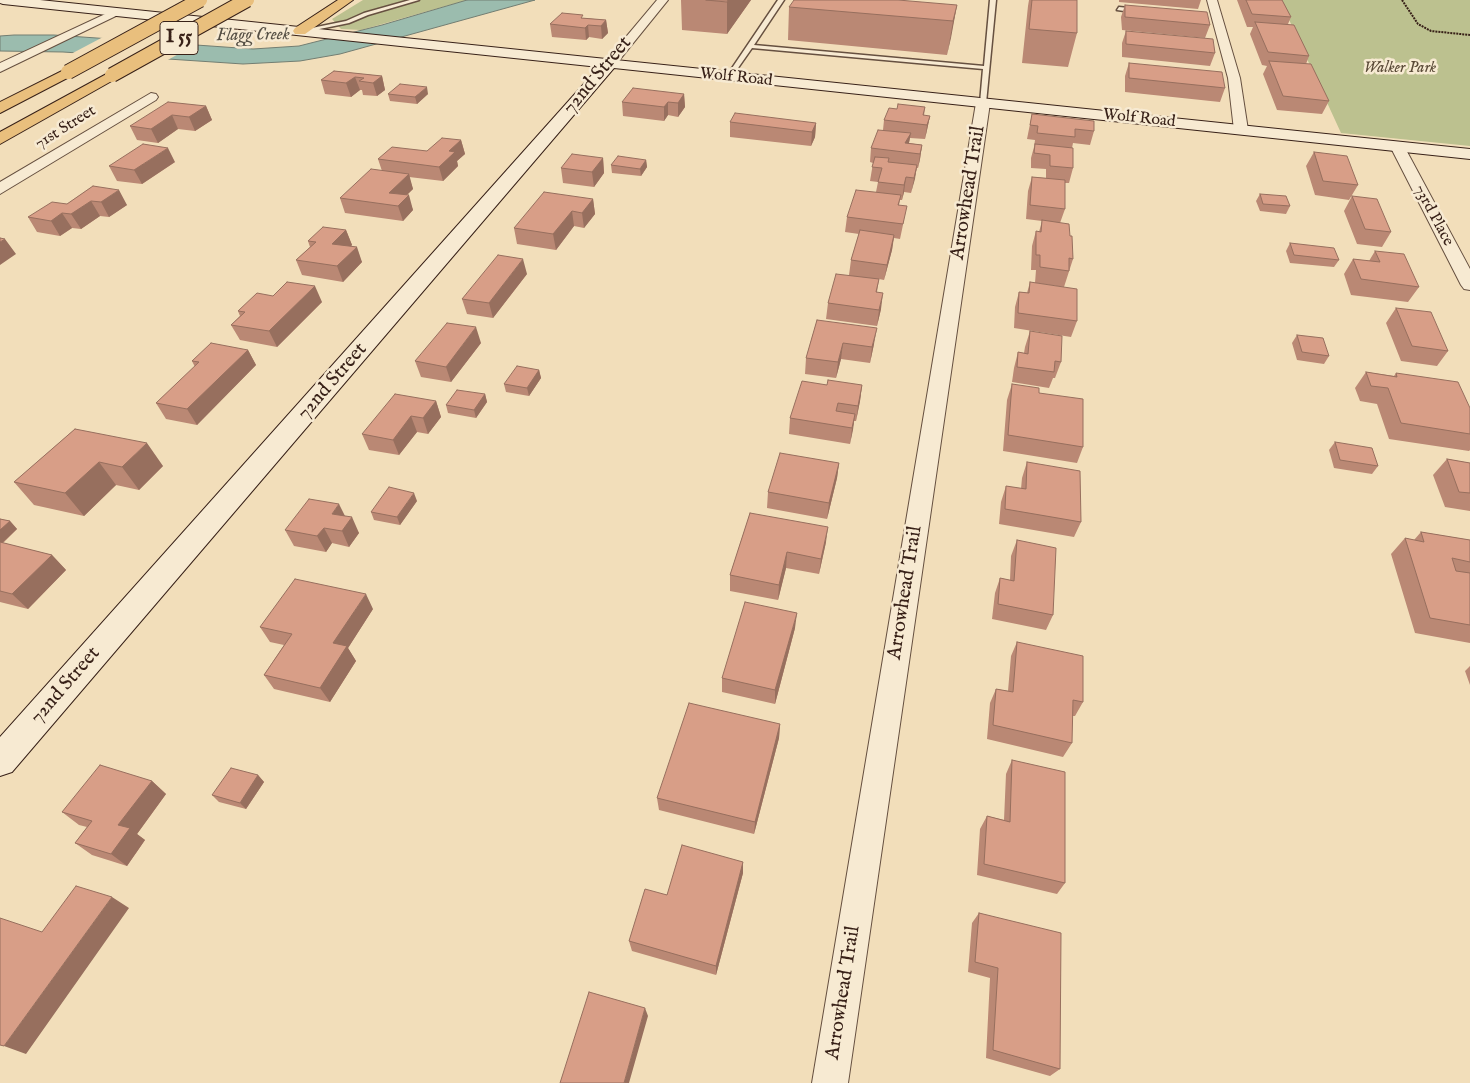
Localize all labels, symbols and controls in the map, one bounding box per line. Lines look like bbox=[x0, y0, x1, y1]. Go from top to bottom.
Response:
road number: I 55 bbox=[160, 22, 198, 54]
water label: Flagg Creek bbox=[216, 25, 290, 47]
street label: 72nd Street bbox=[559, 32, 637, 120]
park label: Walker Park bbox=[1364, 59, 1436, 79]
street label: Wolf Road bbox=[699, 65, 773, 91]
street label: 71st Street bbox=[32, 102, 100, 154]
street label: Wolf Road bbox=[1102, 106, 1176, 132]
street label: Arrowhead Trail bbox=[947, 124, 991, 262]
street label: 73rd Place bbox=[1409, 182, 1457, 250]
street label: 72nd Street bbox=[293, 339, 373, 425]
street label: Arrowhead Trail bbox=[884, 524, 928, 662]
street label: 72nd Street bbox=[26, 643, 106, 729]
street label: Arrowhead Trail bbox=[822, 924, 866, 1062]

